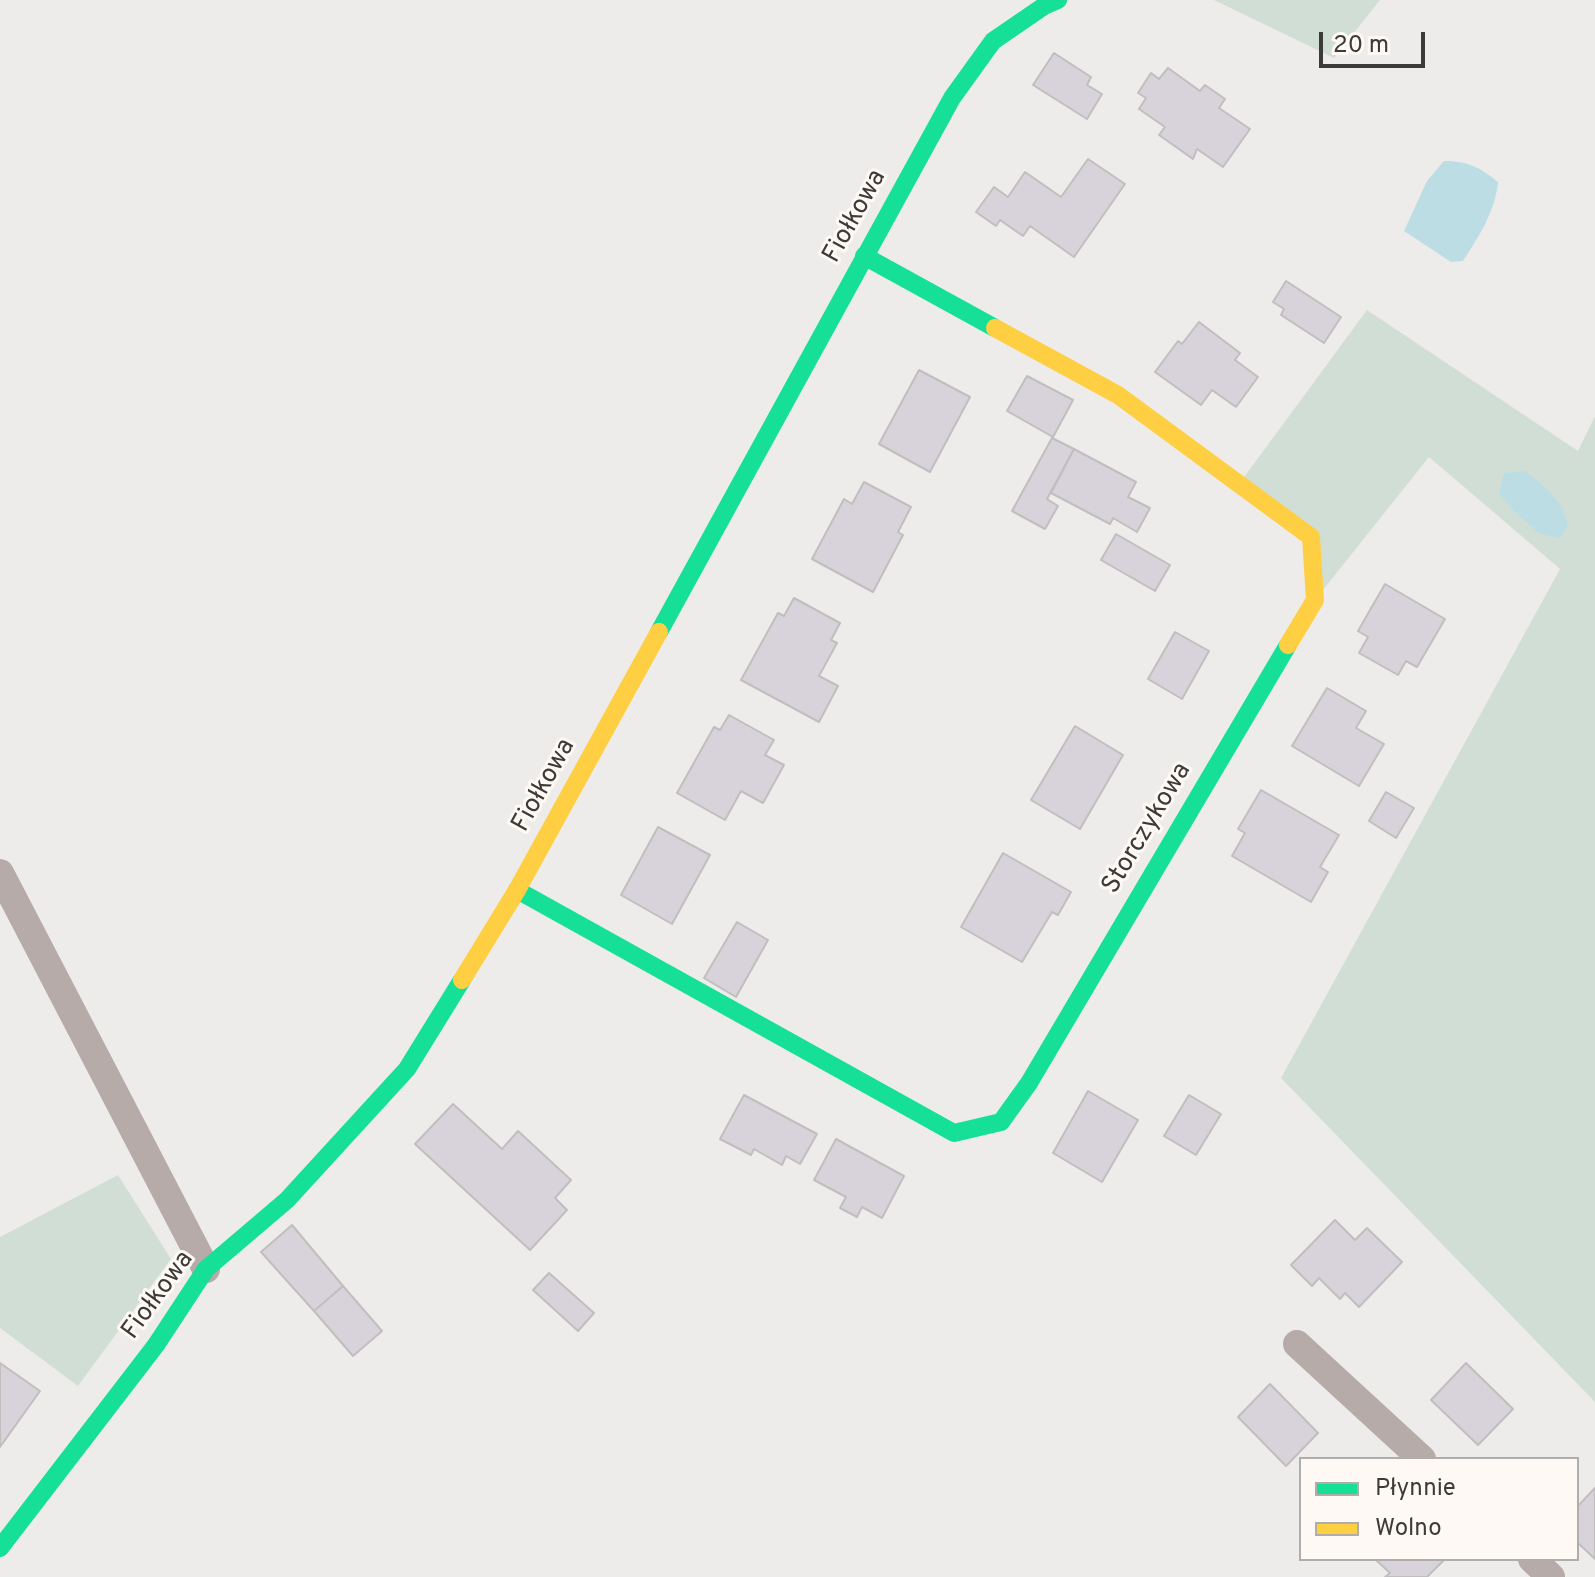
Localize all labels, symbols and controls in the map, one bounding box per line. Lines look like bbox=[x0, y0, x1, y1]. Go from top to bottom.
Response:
scale bar bbox=[1323, 16, 1429, 66]
text: 20 m bbox=[1333, 31, 1389, 61]
street label: Fiołkowa bbox=[818, 165, 894, 269]
street label: Fiołkowa bbox=[507, 734, 583, 838]
street label: Storczykowa bbox=[1097, 758, 1199, 900]
street label: Fiołkowa bbox=[116, 1246, 202, 1346]
legend bbox=[1299, 1457, 1579, 1561]
text: Płynnie bbox=[1375, 1474, 1456, 1504]
text: Wolno bbox=[1375, 1514, 1442, 1544]

